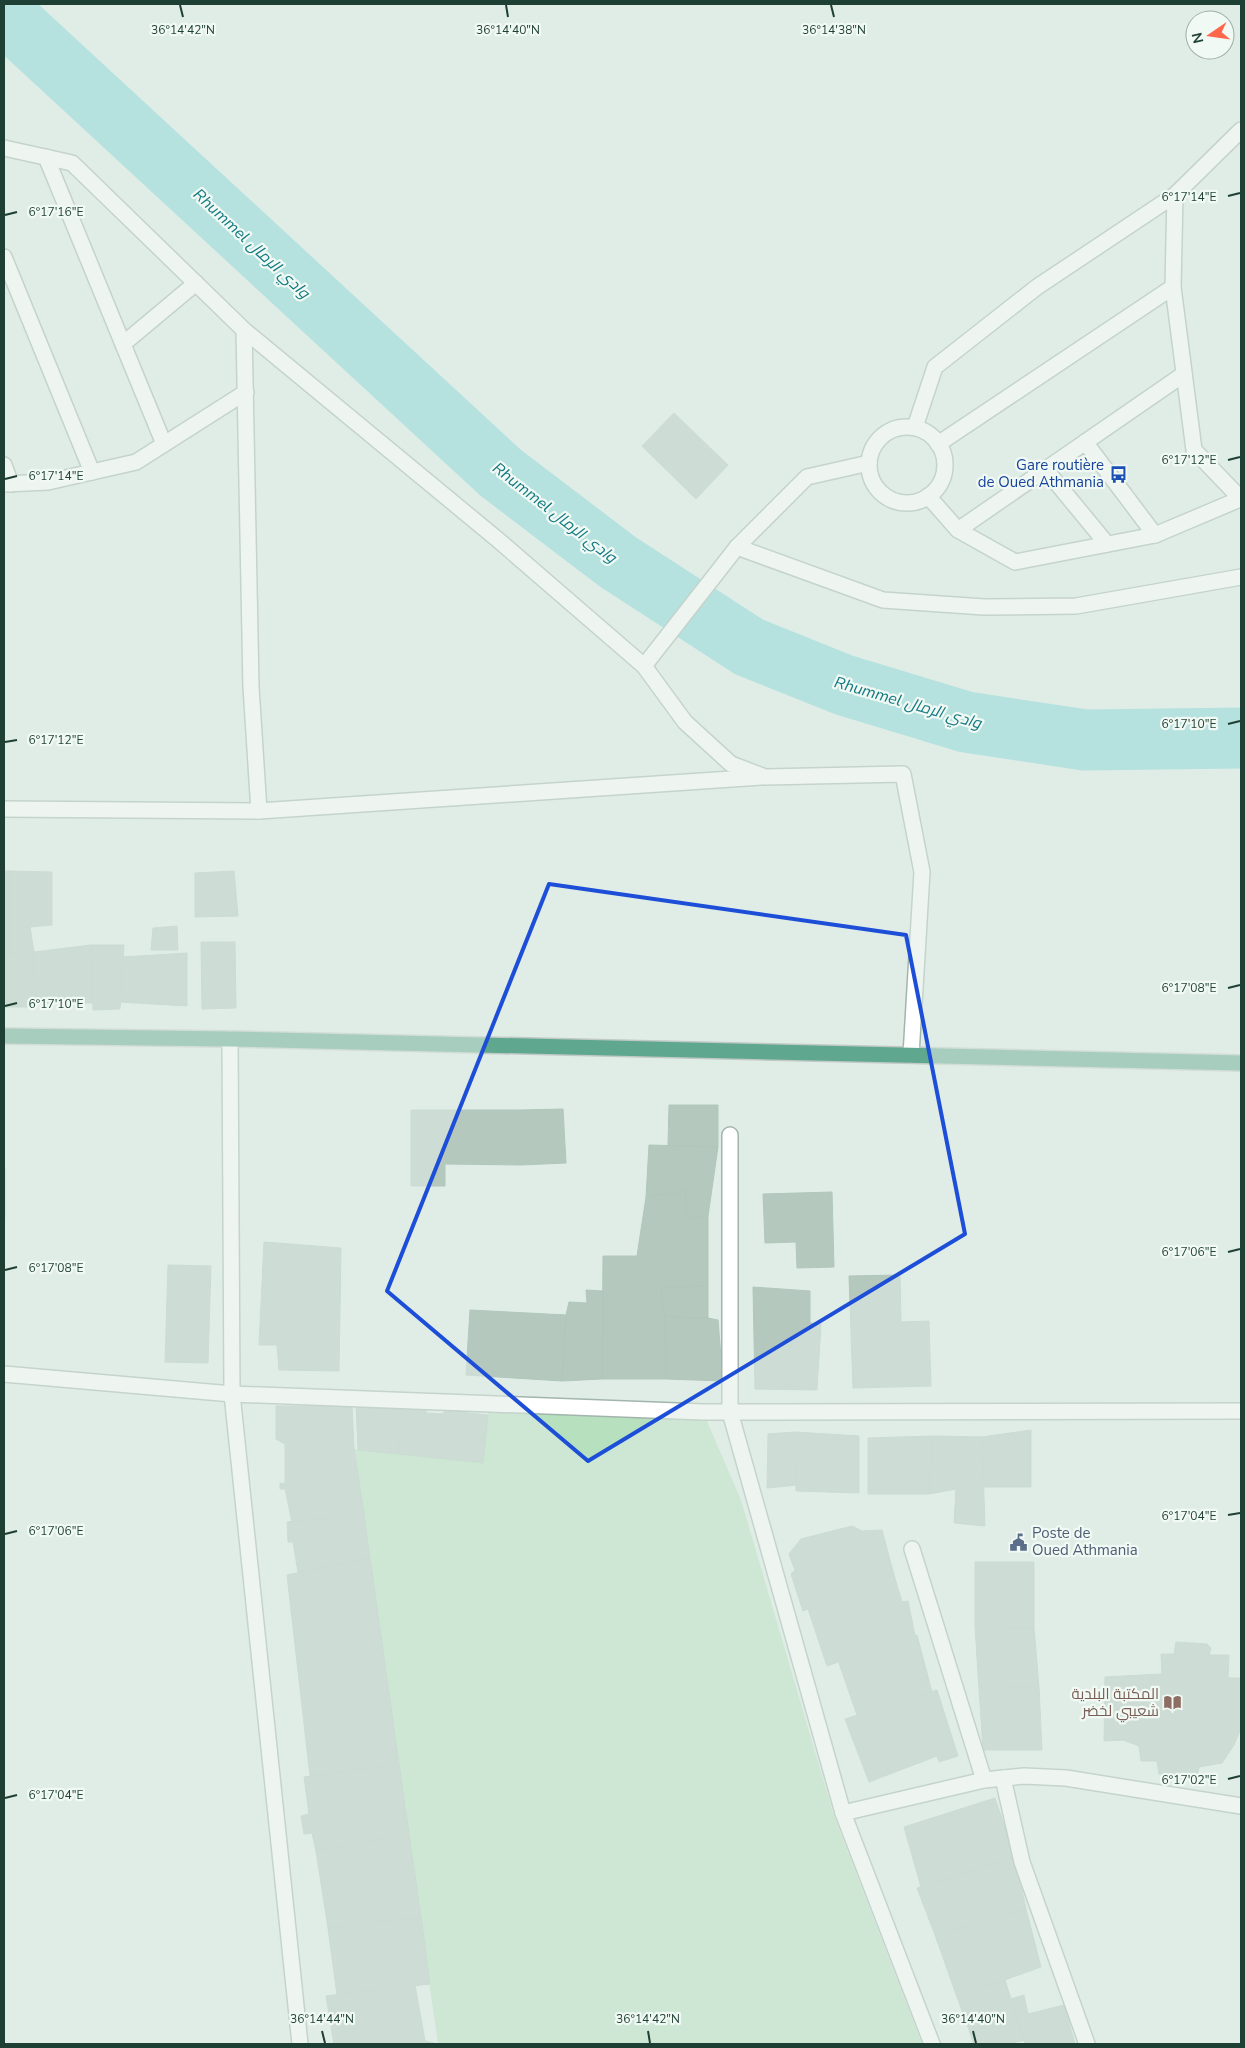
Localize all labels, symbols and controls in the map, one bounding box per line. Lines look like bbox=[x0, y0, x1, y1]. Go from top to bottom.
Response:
north arrow bbox=[1185, 10, 1235, 60]
text: 36°14'42"N bbox=[151, 22, 215, 38]
text: 36°14'40"N bbox=[476, 22, 540, 38]
text: 36°14'38"N bbox=[802, 22, 866, 38]
text: N bbox=[1187, 31, 1208, 45]
water label: Rhummel وادي الرمال bbox=[188, 184, 315, 305]
text: 6°17'14"E bbox=[1162, 189, 1216, 205]
text: 6°17'16"E bbox=[29, 204, 83, 220]
text: 6°17'12"E bbox=[1162, 452, 1216, 468]
place label: Gare routière de Oued Athmania bbox=[978, 455, 1104, 492]
water label: Rhummel وادي الرمال bbox=[487, 457, 622, 570]
bus stop icon: Gare routière de Oued Athmania bbox=[1108, 464, 1128, 484]
text: 6°17'14"E bbox=[29, 468, 83, 484]
water label: Rhummel وادي الرمال bbox=[831, 671, 985, 736]
text: 6°17'10"E bbox=[1162, 716, 1216, 732]
text: 6°17'12"E bbox=[29, 732, 83, 748]
text: 6°17'08"E bbox=[1162, 980, 1216, 996]
text: 6°17'10"E bbox=[29, 996, 83, 1012]
text: 6°17'06"E bbox=[1162, 1244, 1216, 1260]
text: 6°17'08"E bbox=[29, 1260, 83, 1276]
text: 6°17'04"E bbox=[1162, 1508, 1216, 1524]
text: 6°17'06"E bbox=[29, 1523, 83, 1539]
place label: Poste de Oued Athmania bbox=[1032, 1523, 1138, 1560]
public building icon: Poste de Oued Athmania bbox=[1008, 1532, 1028, 1552]
place label: المكتبة البلدية شعيبي لخضر bbox=[1072, 1684, 1159, 1723]
library icon: المكتبة البلدية شعيبي لخضر bbox=[1163, 1693, 1183, 1713]
text: 6°17'02"E bbox=[1162, 1772, 1216, 1788]
text: 6°17'04"E bbox=[29, 1787, 83, 1803]
text: 36°14'44"N bbox=[290, 2011, 354, 2027]
text: 36°14'42"N bbox=[616, 2011, 680, 2027]
text: 36°14'40"N bbox=[941, 2011, 1005, 2027]

